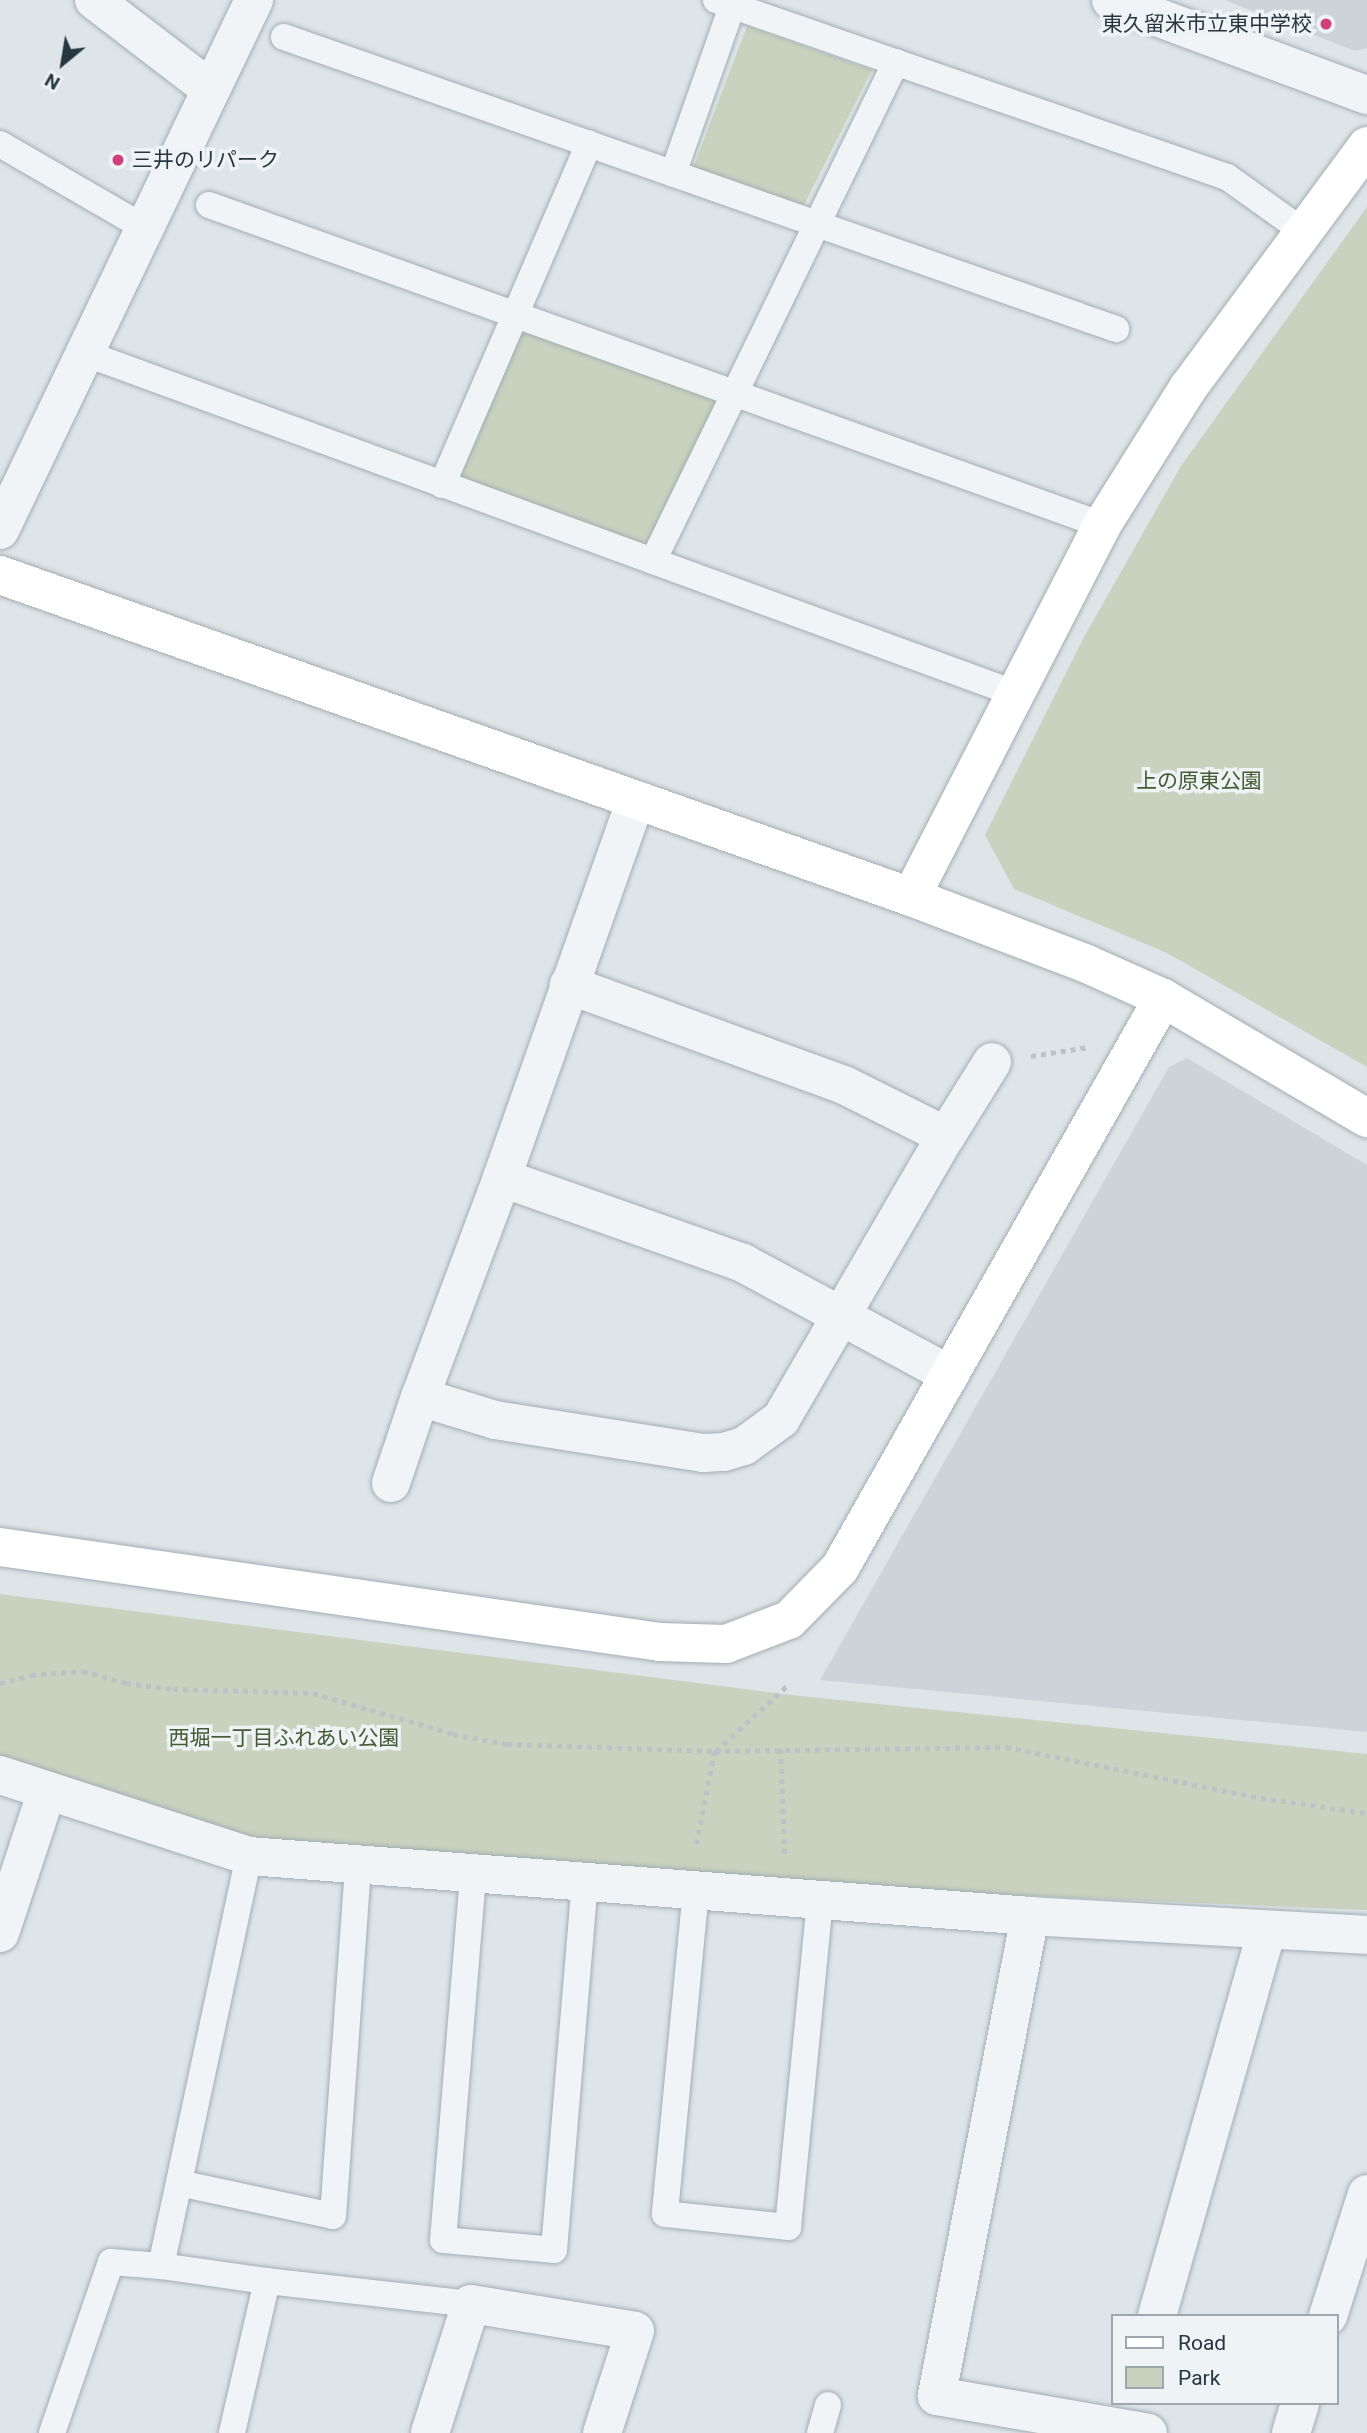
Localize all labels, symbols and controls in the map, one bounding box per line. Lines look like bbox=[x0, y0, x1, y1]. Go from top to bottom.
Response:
place label: 東久留米市立東中学校 bbox=[1102, 11, 1312, 37]
marker: 東久留米市立東中学校 bbox=[1318, 16, 1334, 32]
north arrow bbox=[28, 28, 98, 98]
text: N bbox=[41, 68, 64, 95]
place label: 三井のリパーク bbox=[132, 147, 279, 173]
marker: 三井のリパーク bbox=[110, 152, 126, 168]
park label: 上の原東公園 bbox=[1136, 768, 1262, 794]
park label: 西堀一丁目ふれあい公園 bbox=[169, 1725, 399, 1751]
legend bbox=[1112, 2314, 1339, 2405]
text: Road bbox=[1178, 2331, 1226, 2355]
text: Park bbox=[1178, 2366, 1220, 2390]

